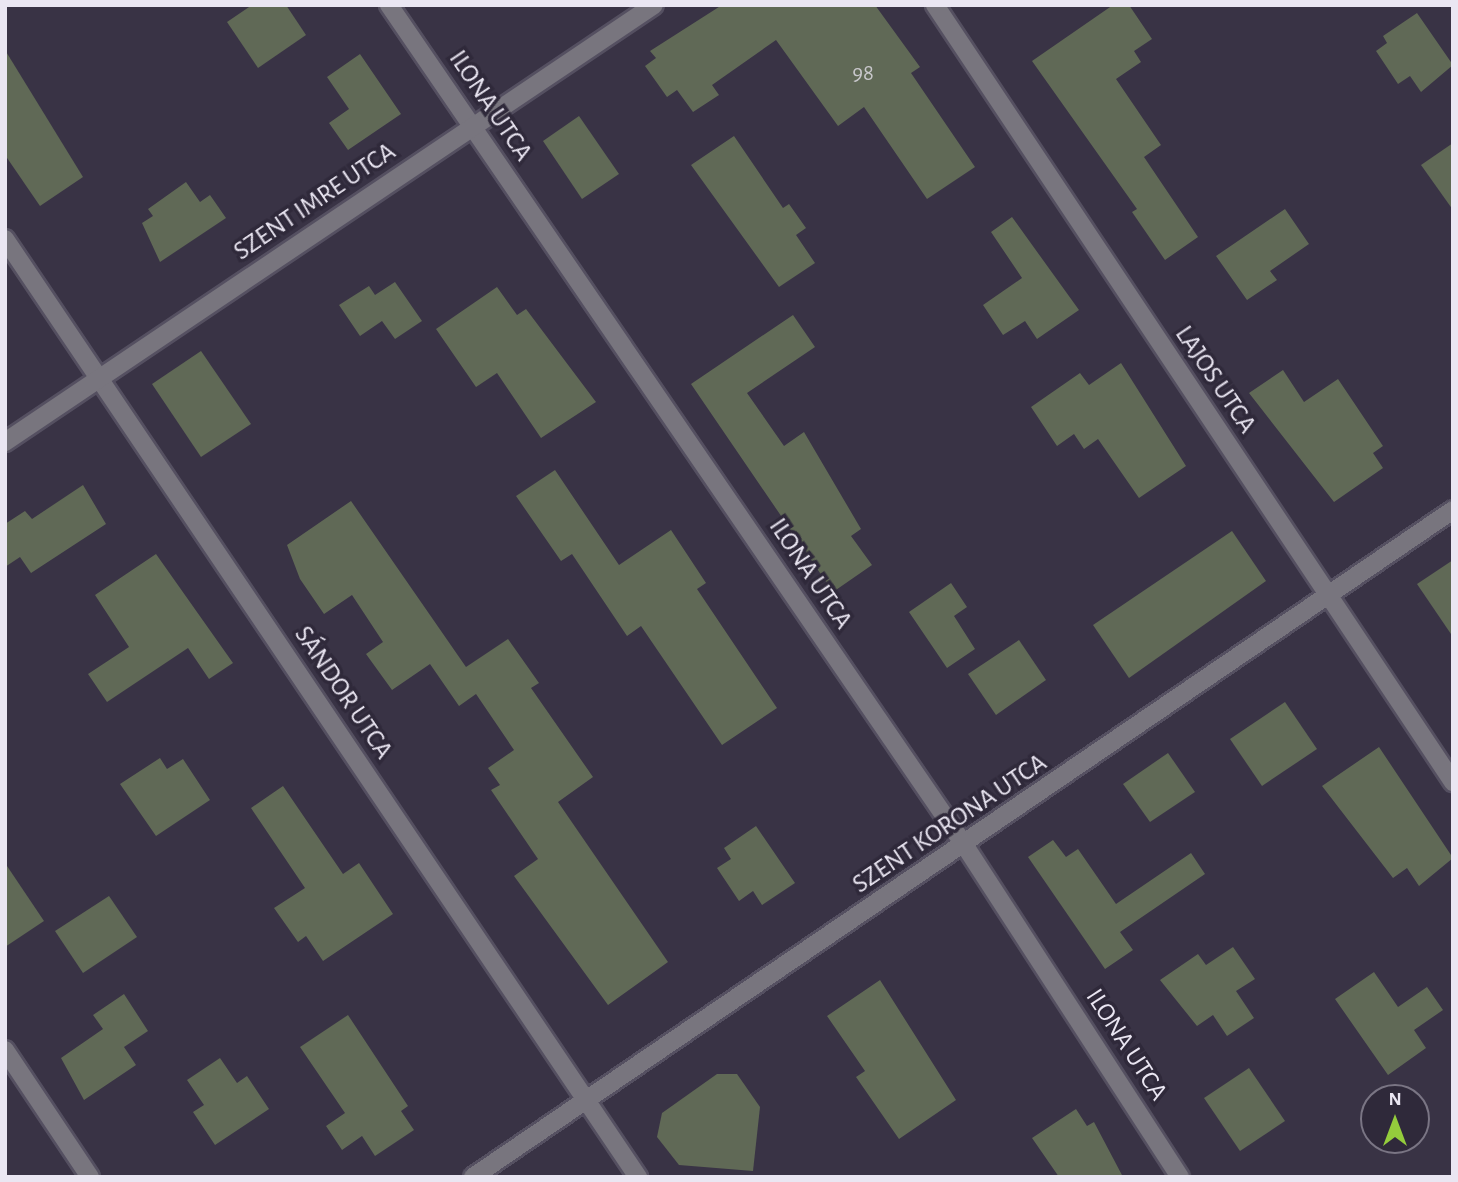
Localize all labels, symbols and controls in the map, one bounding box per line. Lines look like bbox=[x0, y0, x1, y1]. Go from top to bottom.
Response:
street label: ILONA UTCA bbox=[442, 45, 538, 167]
house number: 98 bbox=[852, 60, 874, 88]
street label: SZENT IMRE UTCA bbox=[228, 136, 402, 268]
street label: LAJOS UTCA bbox=[1168, 320, 1262, 440]
street label: ILONA UTCA bbox=[762, 513, 858, 635]
street label: SÁNDOR UTCA bbox=[287, 621, 399, 765]
street label: SZENT KORONA UTCA bbox=[847, 747, 1053, 901]
street label: ILONA UTCA bbox=[1078, 983, 1174, 1107]
north arrow bbox=[1360, 1084, 1430, 1154]
text: N bbox=[1388, 1090, 1402, 1109]

